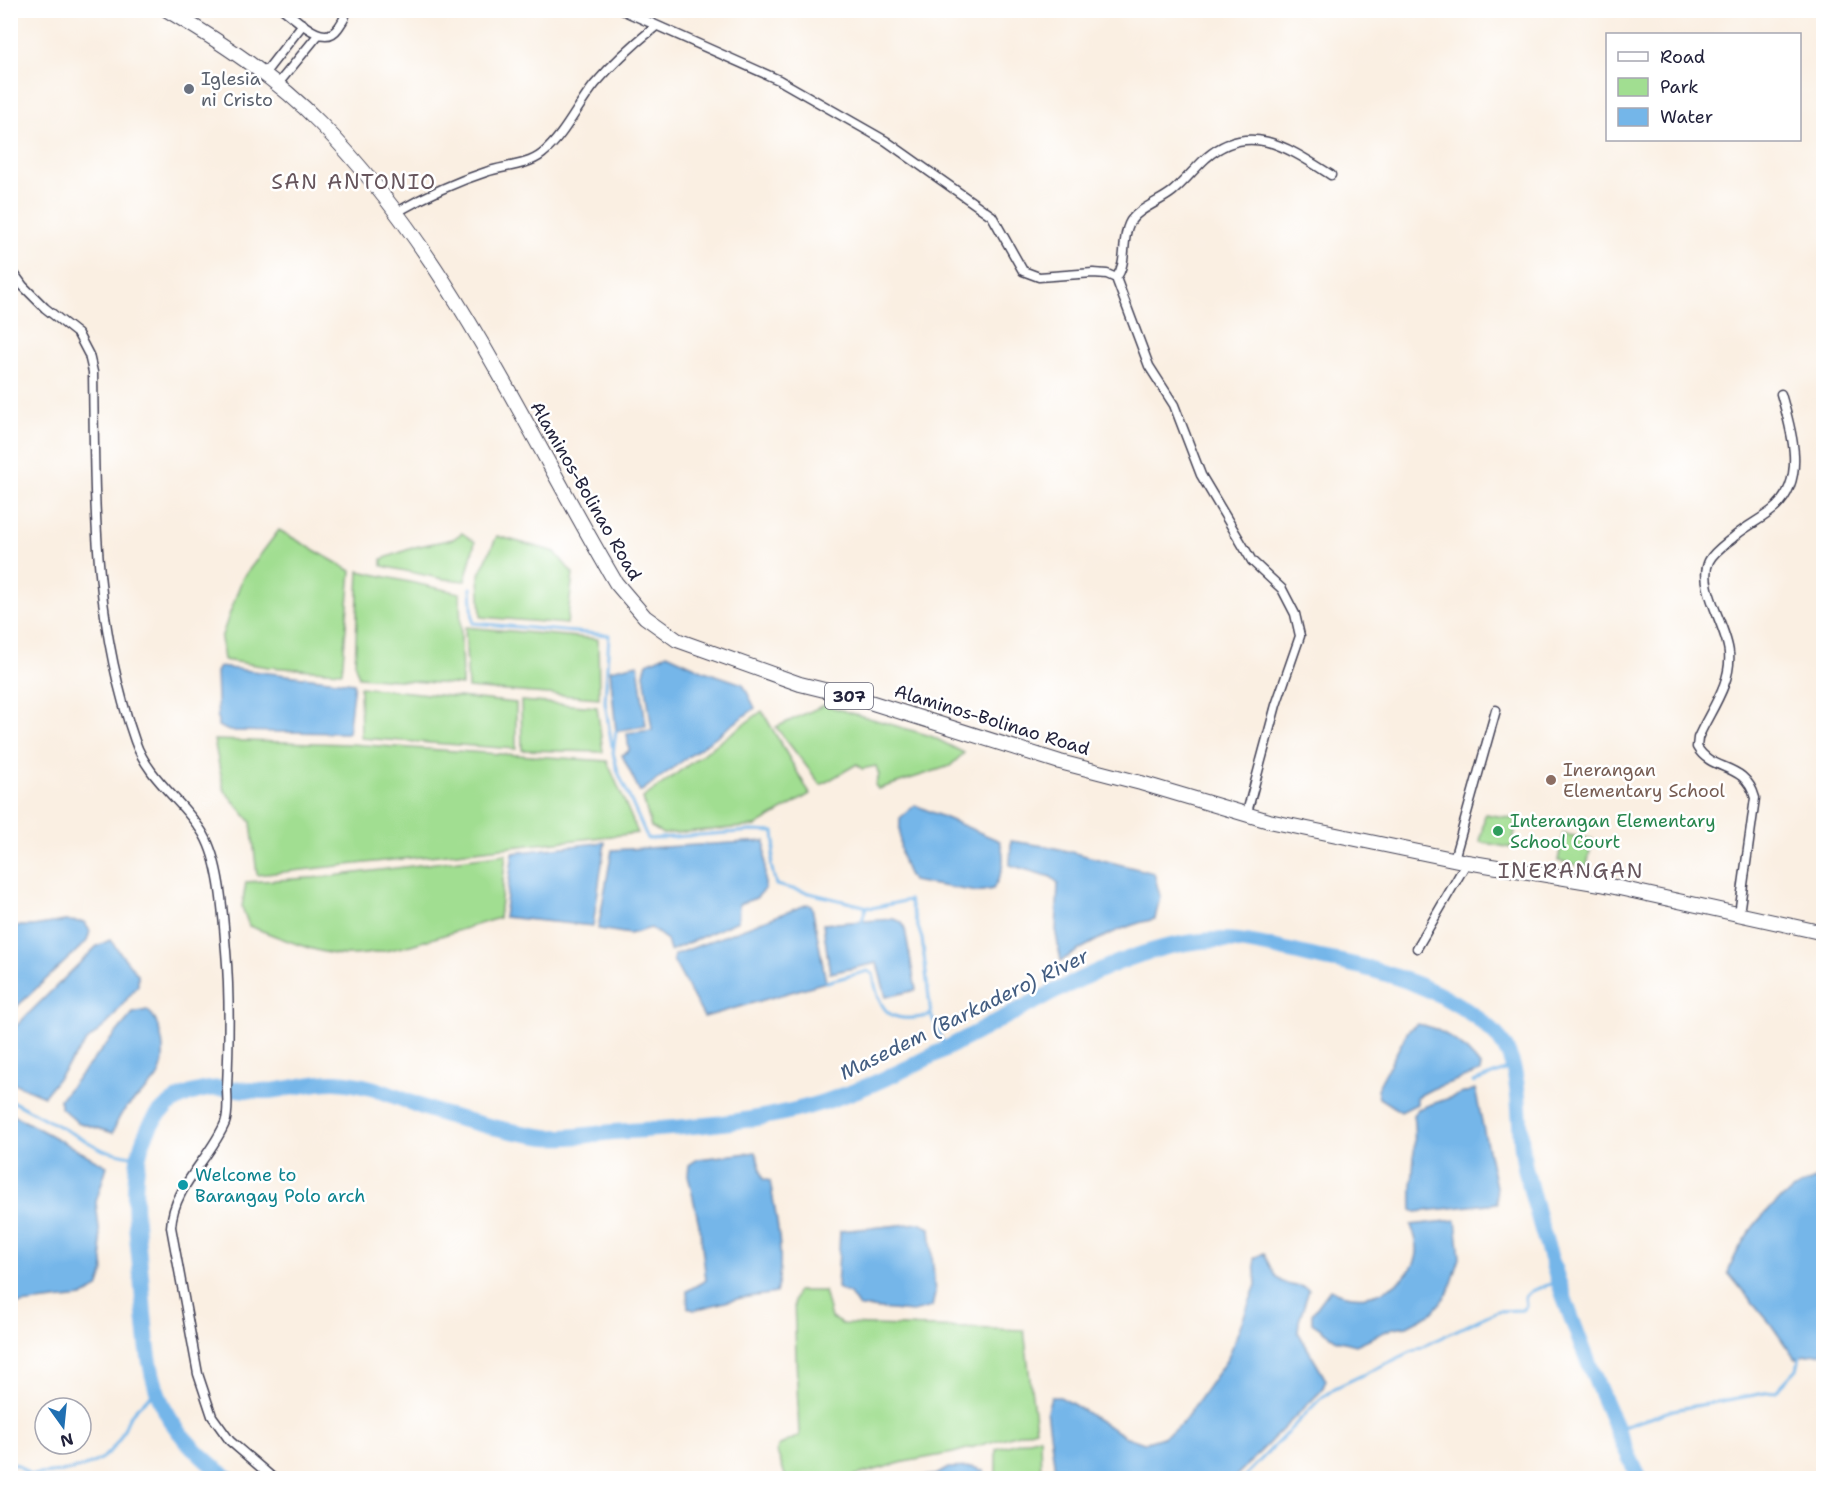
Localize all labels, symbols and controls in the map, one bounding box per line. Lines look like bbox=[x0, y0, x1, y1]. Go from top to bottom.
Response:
legend bbox=[1606, 33, 1801, 141]
text: Road bbox=[1660, 45, 1705, 69]
place label: Iglesia ni Cristo bbox=[201, 67, 273, 112]
text: Park bbox=[1660, 75, 1699, 99]
marker: Iglesia ni Cristo bbox=[182, 82, 196, 96]
text: Water bbox=[1660, 105, 1713, 129]
district label: SAN ANTONIO bbox=[271, 168, 437, 196]
street label: Alaminos-Bolinao Road bbox=[525, 397, 647, 585]
street label: Alaminos-Bolinao Road bbox=[891, 679, 1093, 761]
road number: 307 bbox=[825, 683, 873, 709]
place label: Inerangan Elementary School bbox=[1563, 758, 1726, 803]
marker: Inerangan Elementary School bbox=[1544, 773, 1558, 787]
place label: Interangan Elementary School Court bbox=[1510, 809, 1715, 854]
marker: Interangan Elementary School Court bbox=[1491, 824, 1505, 838]
district label: INERANGAN bbox=[1498, 857, 1644, 885]
water label: Masedem (Barkadero) River bbox=[835, 942, 1093, 1086]
place label: Welcome to Barangay Polo arch bbox=[195, 1163, 366, 1208]
marker: Welcome to Barangay Polo arch bbox=[176, 1178, 190, 1192]
north arrow bbox=[33, 1396, 93, 1456]
text: N bbox=[58, 1428, 76, 1452]

